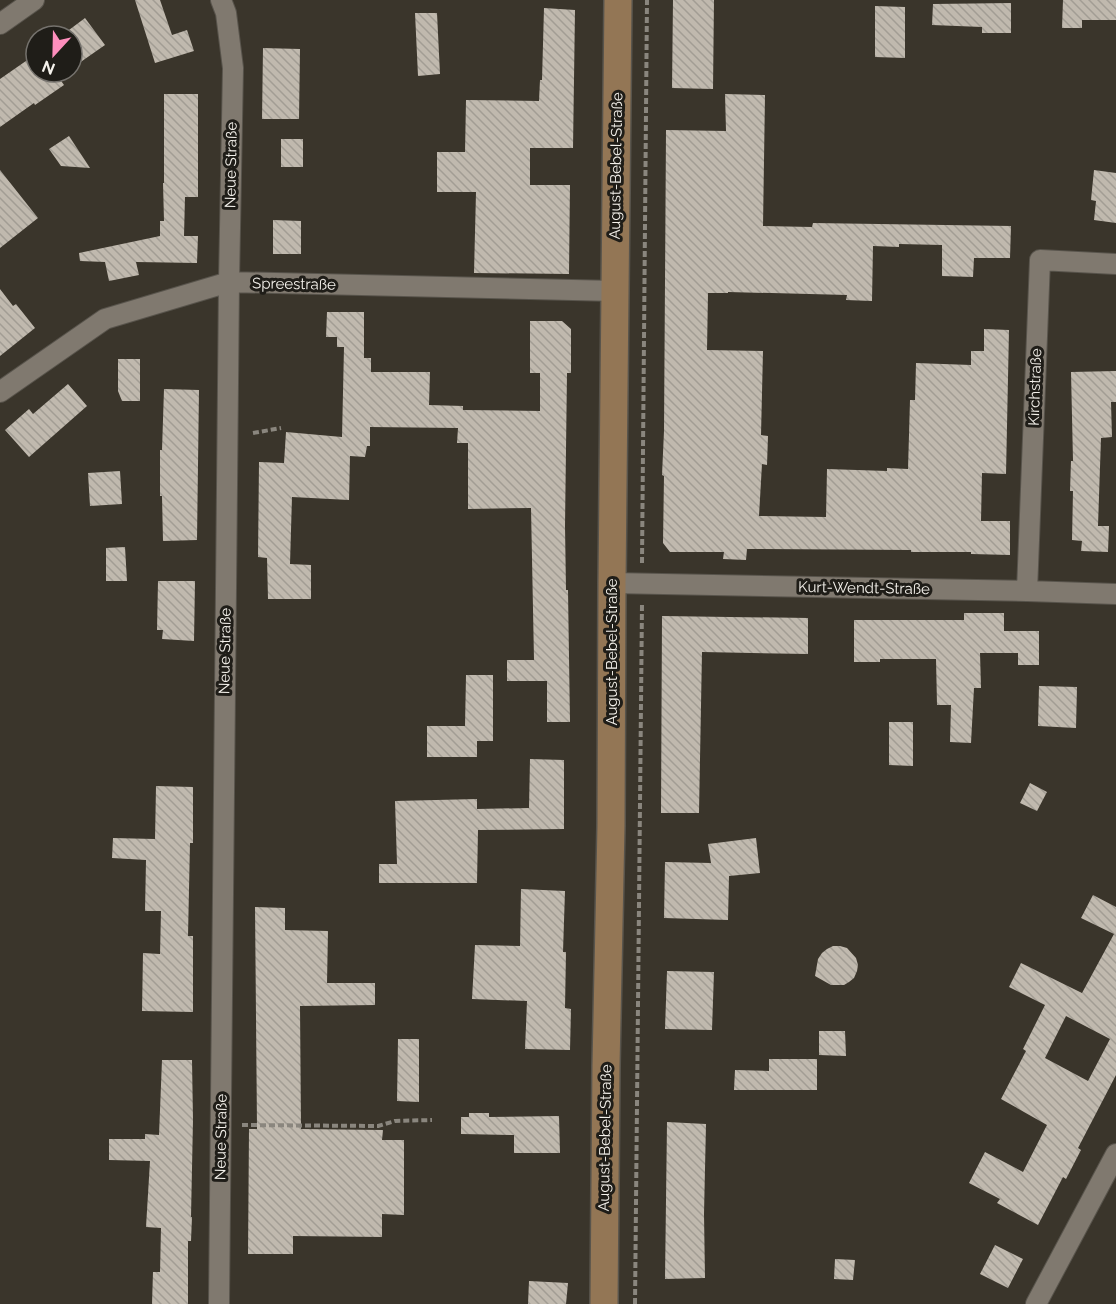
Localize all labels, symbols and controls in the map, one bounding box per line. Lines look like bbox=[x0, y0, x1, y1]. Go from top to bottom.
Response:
north arrow bbox=[24, 24, 84, 84]
text: N bbox=[39, 56, 58, 79]
street label: August-Bebel-Straße bbox=[606, 92, 626, 240]
street label: Neue Straße bbox=[221, 122, 241, 208]
street label: Spreestraße bbox=[252, 274, 336, 294]
street label: Kirchstraße bbox=[1025, 348, 1045, 426]
street label: August-Bebel-Straße bbox=[603, 578, 621, 726]
street label: Kurt-Wendt-Straße bbox=[798, 578, 930, 598]
street label: Neue Straße bbox=[215, 608, 235, 694]
street label: August-Bebel-Straße bbox=[595, 1064, 615, 1212]
street label: Neue Straße bbox=[211, 1094, 231, 1180]

